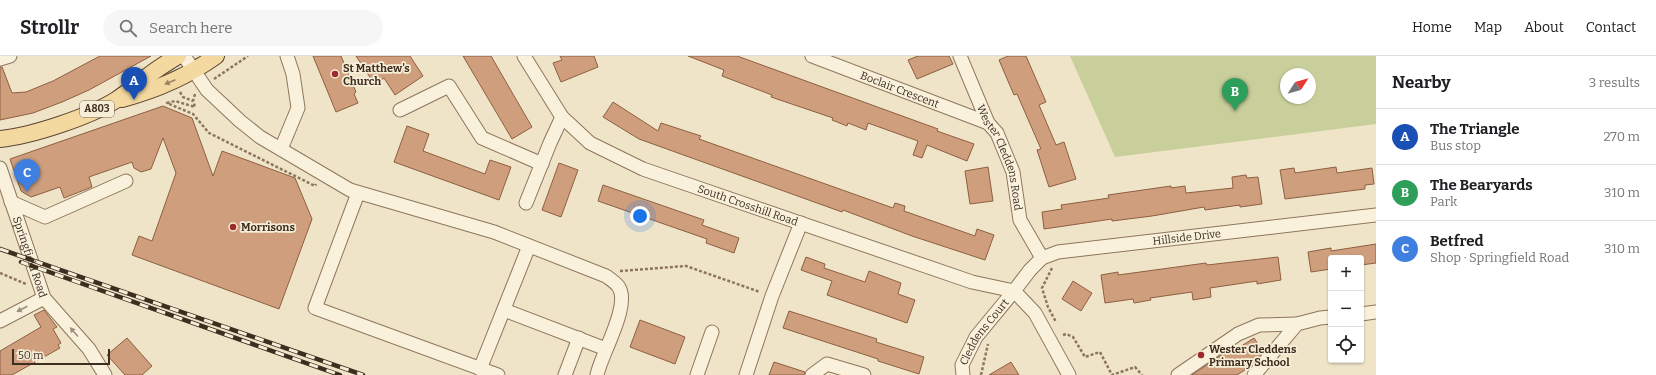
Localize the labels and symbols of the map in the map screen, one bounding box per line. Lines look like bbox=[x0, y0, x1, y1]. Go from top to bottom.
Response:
place label: St Matthew's Church bbox=[343, 62, 410, 88]
pin: A bbox=[121, 67, 147, 100]
north arrow bbox=[1280, 68, 1316, 104]
marker: St Matthew's Church bbox=[330, 69, 340, 79]
street label: Boclair Crescent bbox=[859, 69, 941, 110]
pin: B bbox=[1222, 78, 1248, 111]
one-way arrow bbox=[164, 79, 176, 85]
road number: A803 bbox=[80, 101, 114, 117]
street label: Wester Cleddens Road bbox=[974, 102, 1025, 212]
pin: C bbox=[14, 159, 40, 192]
street label: South Crosshill Road bbox=[696, 182, 800, 228]
your location bbox=[630, 206, 650, 226]
street label: Springfield Road bbox=[10, 215, 50, 300]
place label: Morrisons bbox=[241, 221, 295, 234]
marker: Morrisons bbox=[228, 222, 238, 232]
street label: Hillside Drive bbox=[1152, 227, 1222, 247]
street label: Cleddens Court bbox=[957, 296, 1011, 367]
one-way arrow bbox=[16, 306, 28, 312]
one-way arrow bbox=[70, 327, 79, 337]
place label: Wester Cleddens Primary School bbox=[1209, 343, 1297, 369]
scale bar bbox=[12, 347, 110, 366]
marker: Wester Cleddens Primary School bbox=[1196, 350, 1206, 360]

